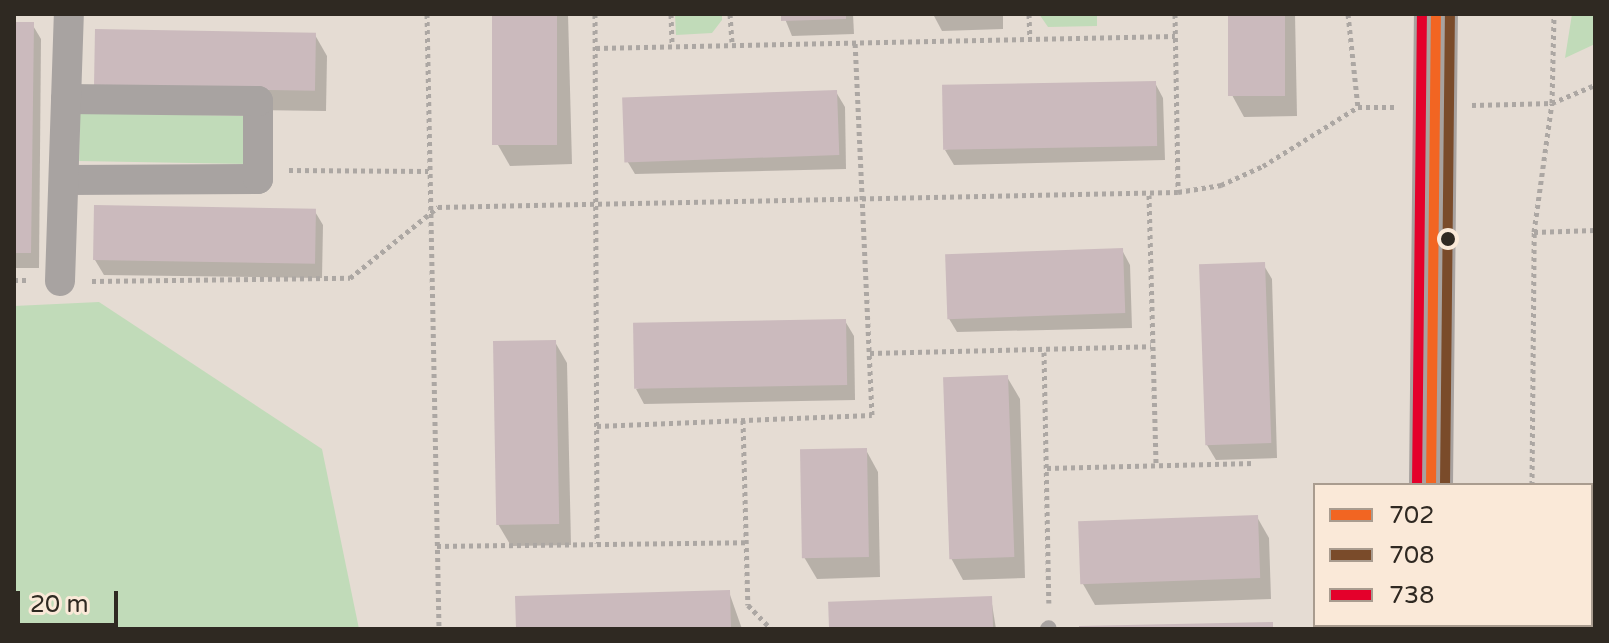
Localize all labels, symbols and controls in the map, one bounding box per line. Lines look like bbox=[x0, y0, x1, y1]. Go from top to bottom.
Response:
unlabelled marker bbox=[1440, 231, 1456, 247]
legend bbox=[1313, 483, 1593, 627]
text: 702 bbox=[1389, 501, 1434, 530]
text: 708 bbox=[1389, 541, 1434, 570]
scale bar bbox=[20, 575, 122, 625]
text: 738 bbox=[1389, 581, 1434, 610]
text: 20 m bbox=[30, 590, 88, 619]

